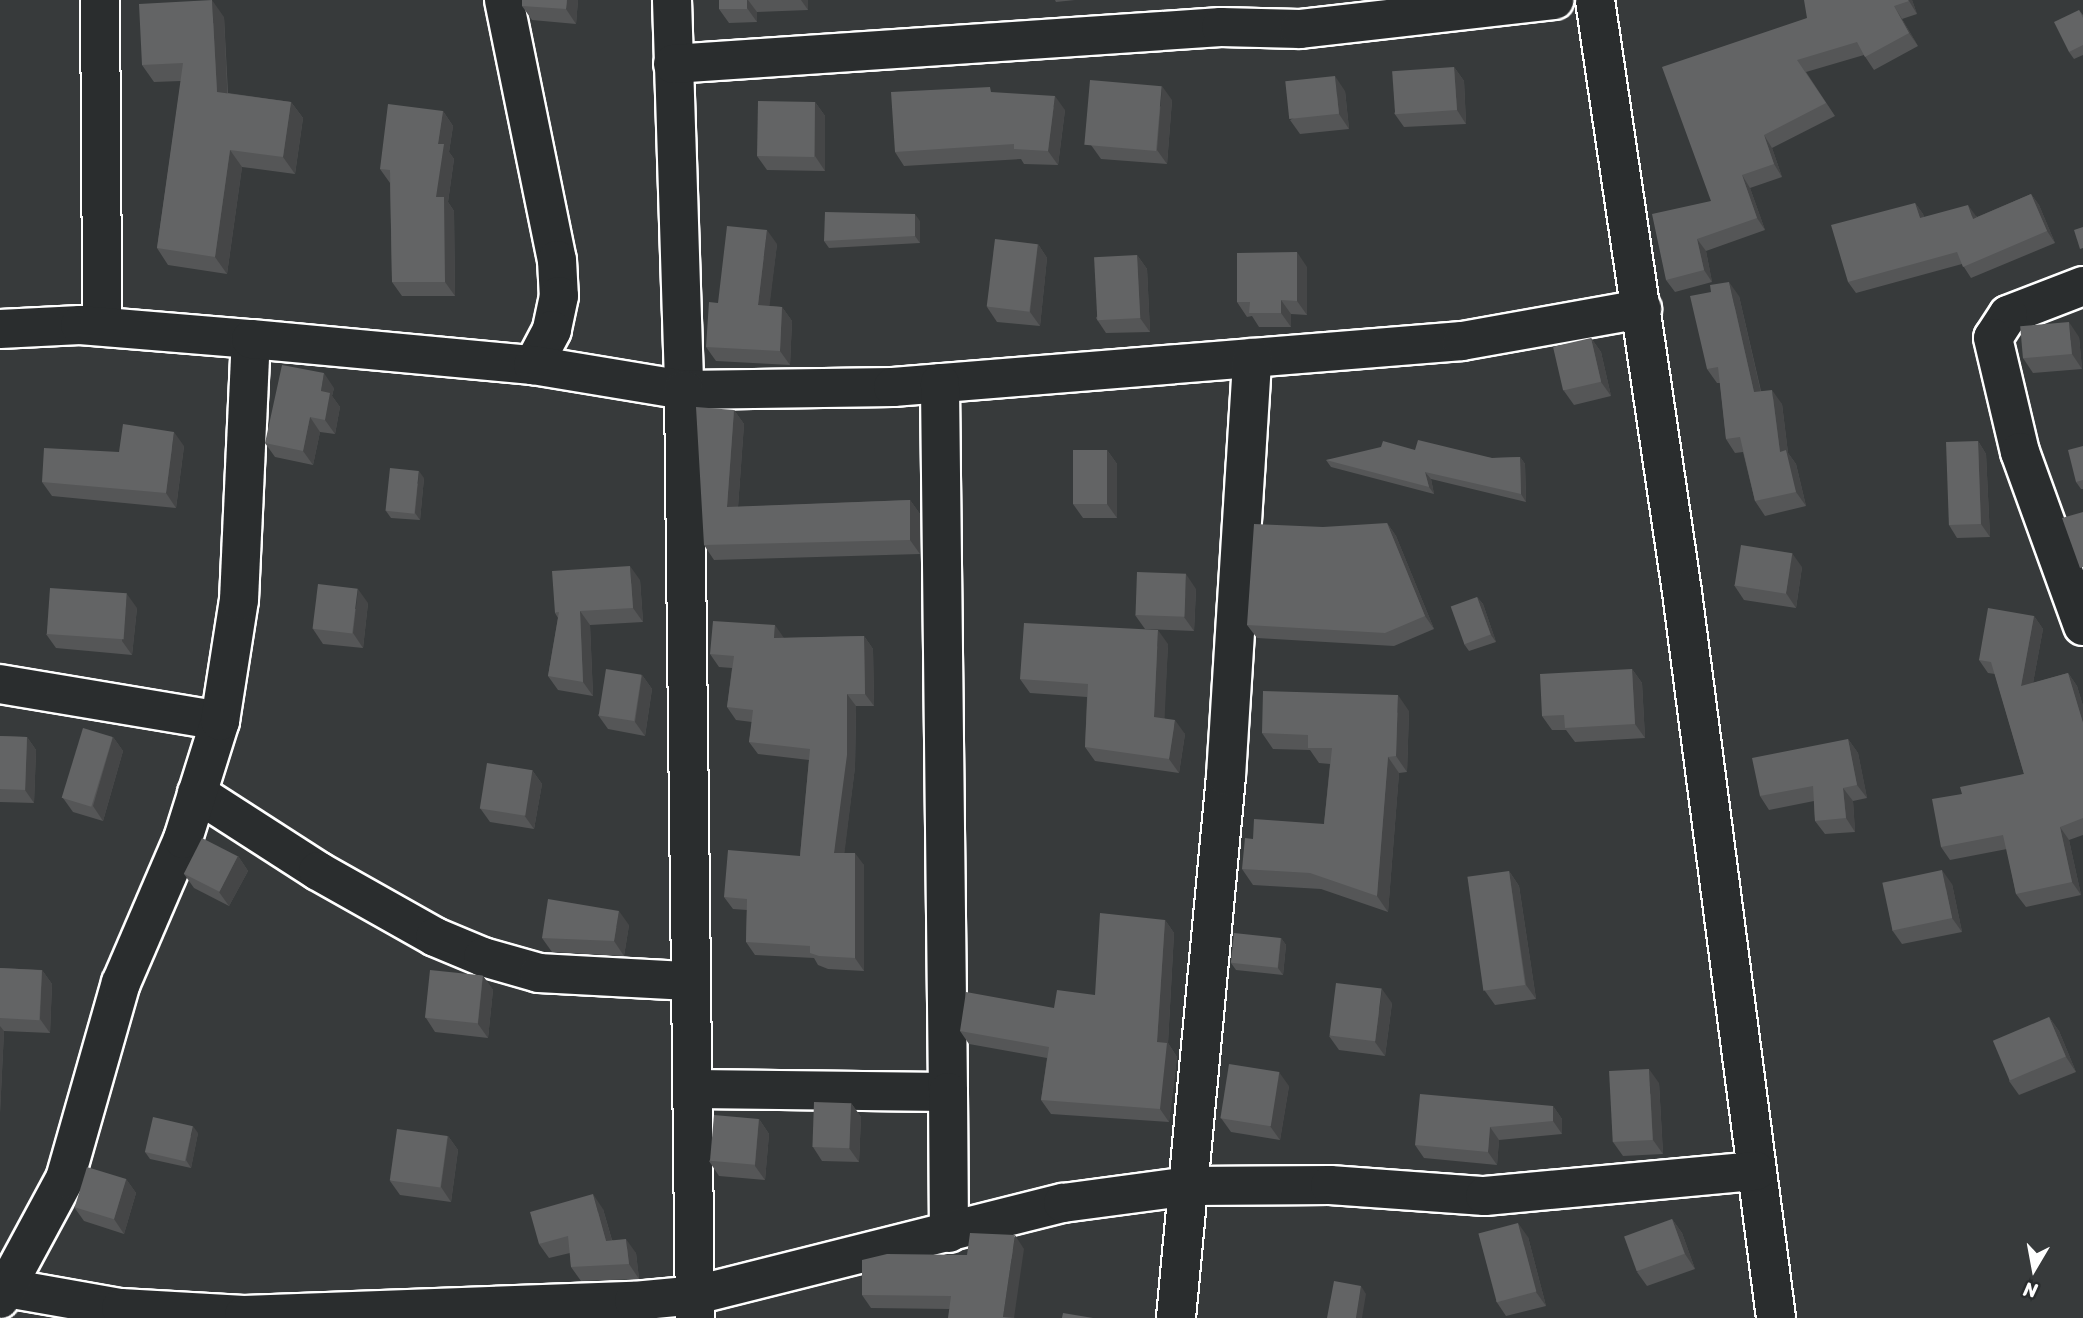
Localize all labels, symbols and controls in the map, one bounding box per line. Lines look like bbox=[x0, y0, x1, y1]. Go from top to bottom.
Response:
north arrow bbox=[1999, 1234, 2069, 1304]
text: N bbox=[2021, 1273, 2040, 1308]

